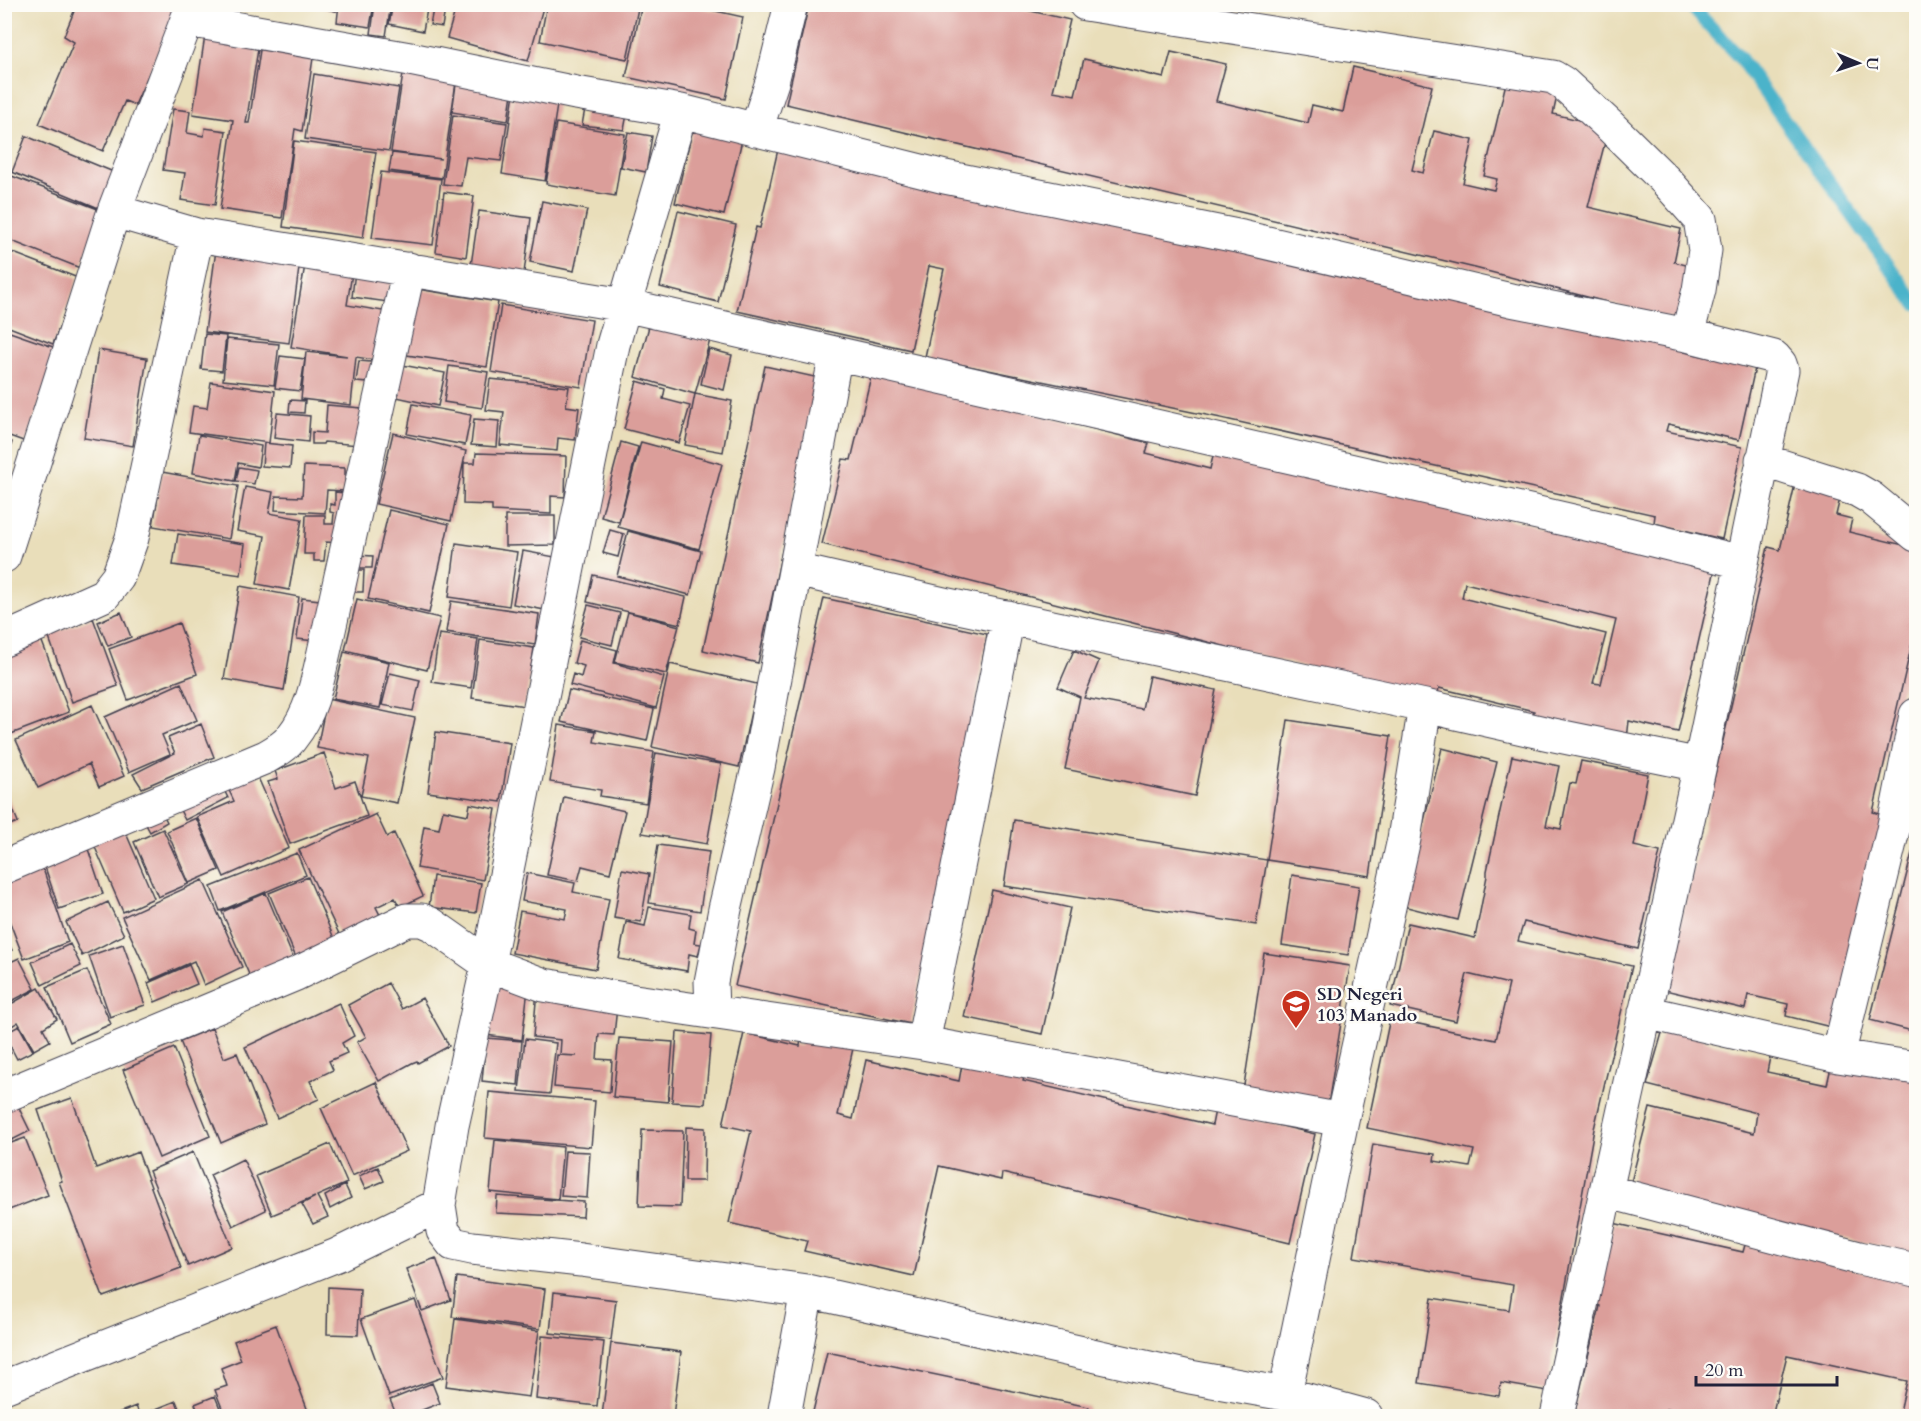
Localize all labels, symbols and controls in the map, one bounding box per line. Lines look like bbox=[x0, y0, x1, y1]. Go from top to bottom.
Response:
north arrow bbox=[1828, 33, 1888, 93]
text: U bbox=[1861, 57, 1883, 70]
place label: SD Negeri 103 Manado bbox=[1317, 982, 1417, 1028]
school or university icon: SD Negeri 103 Manado bbox=[1280, 988, 1312, 1030]
scale bar bbox=[1696, 1349, 1837, 1387]
text: 20 m bbox=[1705, 1358, 1744, 1383]

